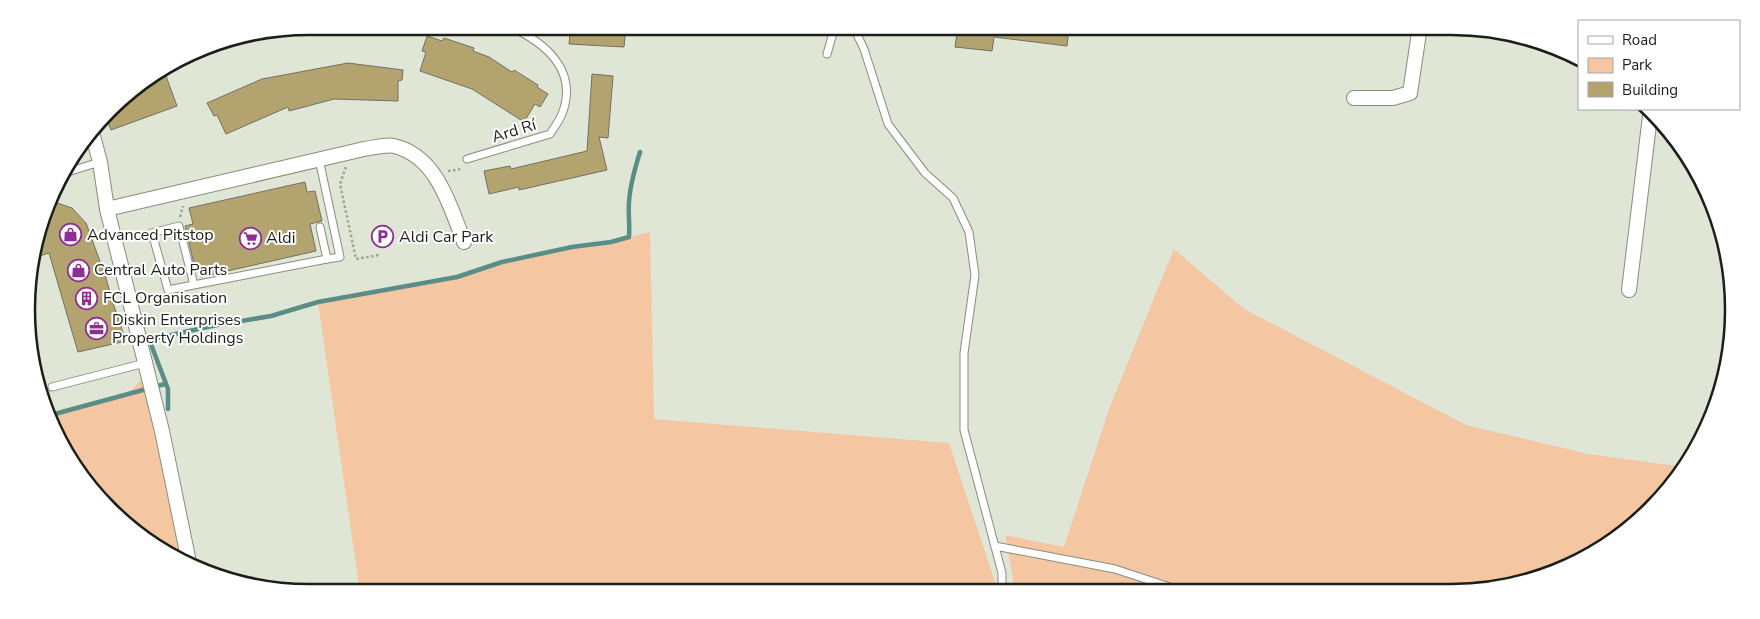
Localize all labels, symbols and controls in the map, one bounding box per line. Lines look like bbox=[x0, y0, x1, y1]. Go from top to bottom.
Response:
legend bbox=[1578, 20, 1740, 110]
text: Road bbox=[1622, 30, 1657, 50]
text: Park bbox=[1622, 55, 1652, 75]
text: Building bbox=[1622, 80, 1678, 100]
street label: Ard Rí bbox=[489, 114, 540, 148]
shop icon: Advanced Pitstop bbox=[59, 223, 83, 247]
place label: Advanced Pitstop bbox=[87, 224, 214, 246]
parking icon: Aldi Car Park bbox=[371, 225, 395, 249]
supermarket icon: Aldi bbox=[238, 226, 262, 250]
place label: Aldi Car Park bbox=[399, 226, 494, 248]
place label: Aldi bbox=[266, 227, 295, 249]
shop icon: Central Auto Parts bbox=[66, 258, 90, 282]
place label: Central Auto Parts bbox=[94, 259, 227, 281]
building icon: FCL Organisation bbox=[75, 286, 99, 310]
place label: FCL Organisation bbox=[103, 287, 227, 309]
place label: Diskin Enterprises Property Holdings bbox=[112, 309, 243, 349]
office icon: Diskin Enterprises Property Holdings bbox=[84, 317, 108, 341]

